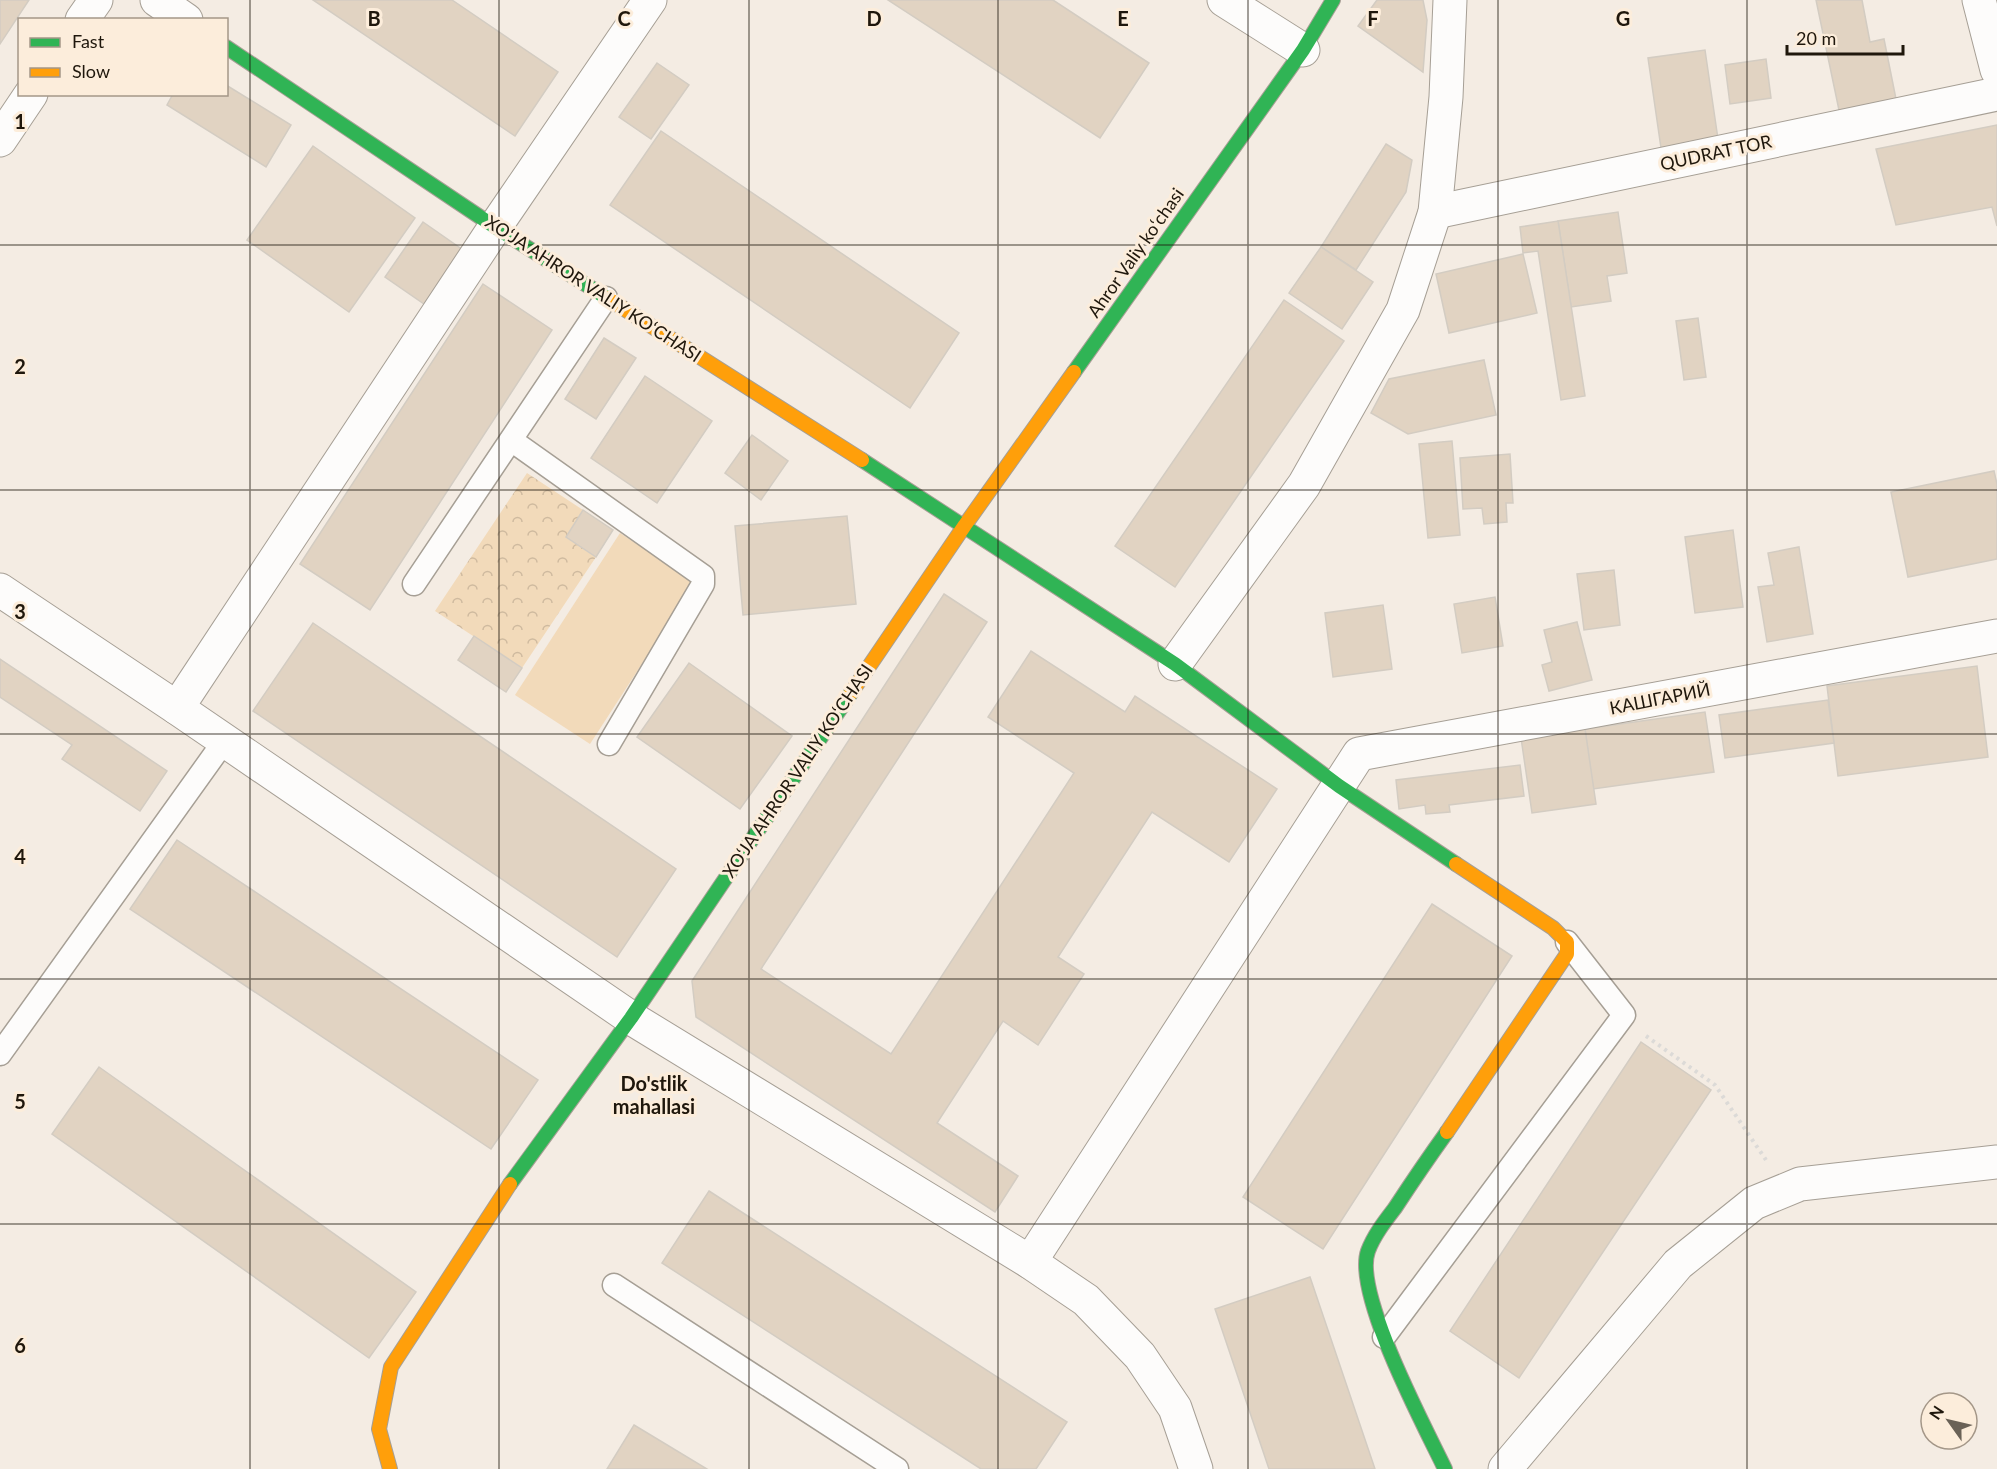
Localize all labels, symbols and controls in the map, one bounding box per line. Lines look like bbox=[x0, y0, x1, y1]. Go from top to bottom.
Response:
text: B bbox=[367, 6, 381, 30]
text: C bbox=[617, 6, 631, 30]
text: D bbox=[866, 6, 882, 30]
text: E bbox=[1117, 6, 1129, 30]
text: F bbox=[1367, 6, 1379, 30]
text: G bbox=[1616, 6, 1630, 30]
legend bbox=[18, 18, 228, 96]
scale bar bbox=[1787, 18, 1902, 56]
text: 20 m bbox=[1796, 27, 1836, 49]
text: Fast bbox=[72, 30, 105, 52]
text: Slow bbox=[72, 60, 110, 82]
text: 1 bbox=[14, 109, 26, 133]
street label: QUDRAT TOR bbox=[1658, 129, 1774, 175]
street label: Ahror Valiy koʻchasi bbox=[1082, 183, 1188, 321]
street label: XO‘JA AHROR VALIY KO‘CHASI bbox=[482, 210, 706, 366]
text: 2 bbox=[14, 354, 26, 378]
text: 3 bbox=[14, 599, 26, 623]
street label: XO‘JA AHROR VALIY KO‘CHASI bbox=[717, 659, 877, 881]
street label: КАШГАРИЙ bbox=[1608, 677, 1712, 719]
text: 4 bbox=[14, 844, 26, 868]
district label: Do'stlik mahallasi bbox=[613, 1071, 695, 1118]
text: 5 bbox=[14, 1089, 26, 1113]
text: 6 bbox=[14, 1333, 26, 1357]
north arrow bbox=[1919, 1391, 1979, 1451]
text: N bbox=[1925, 1402, 1947, 1423]

